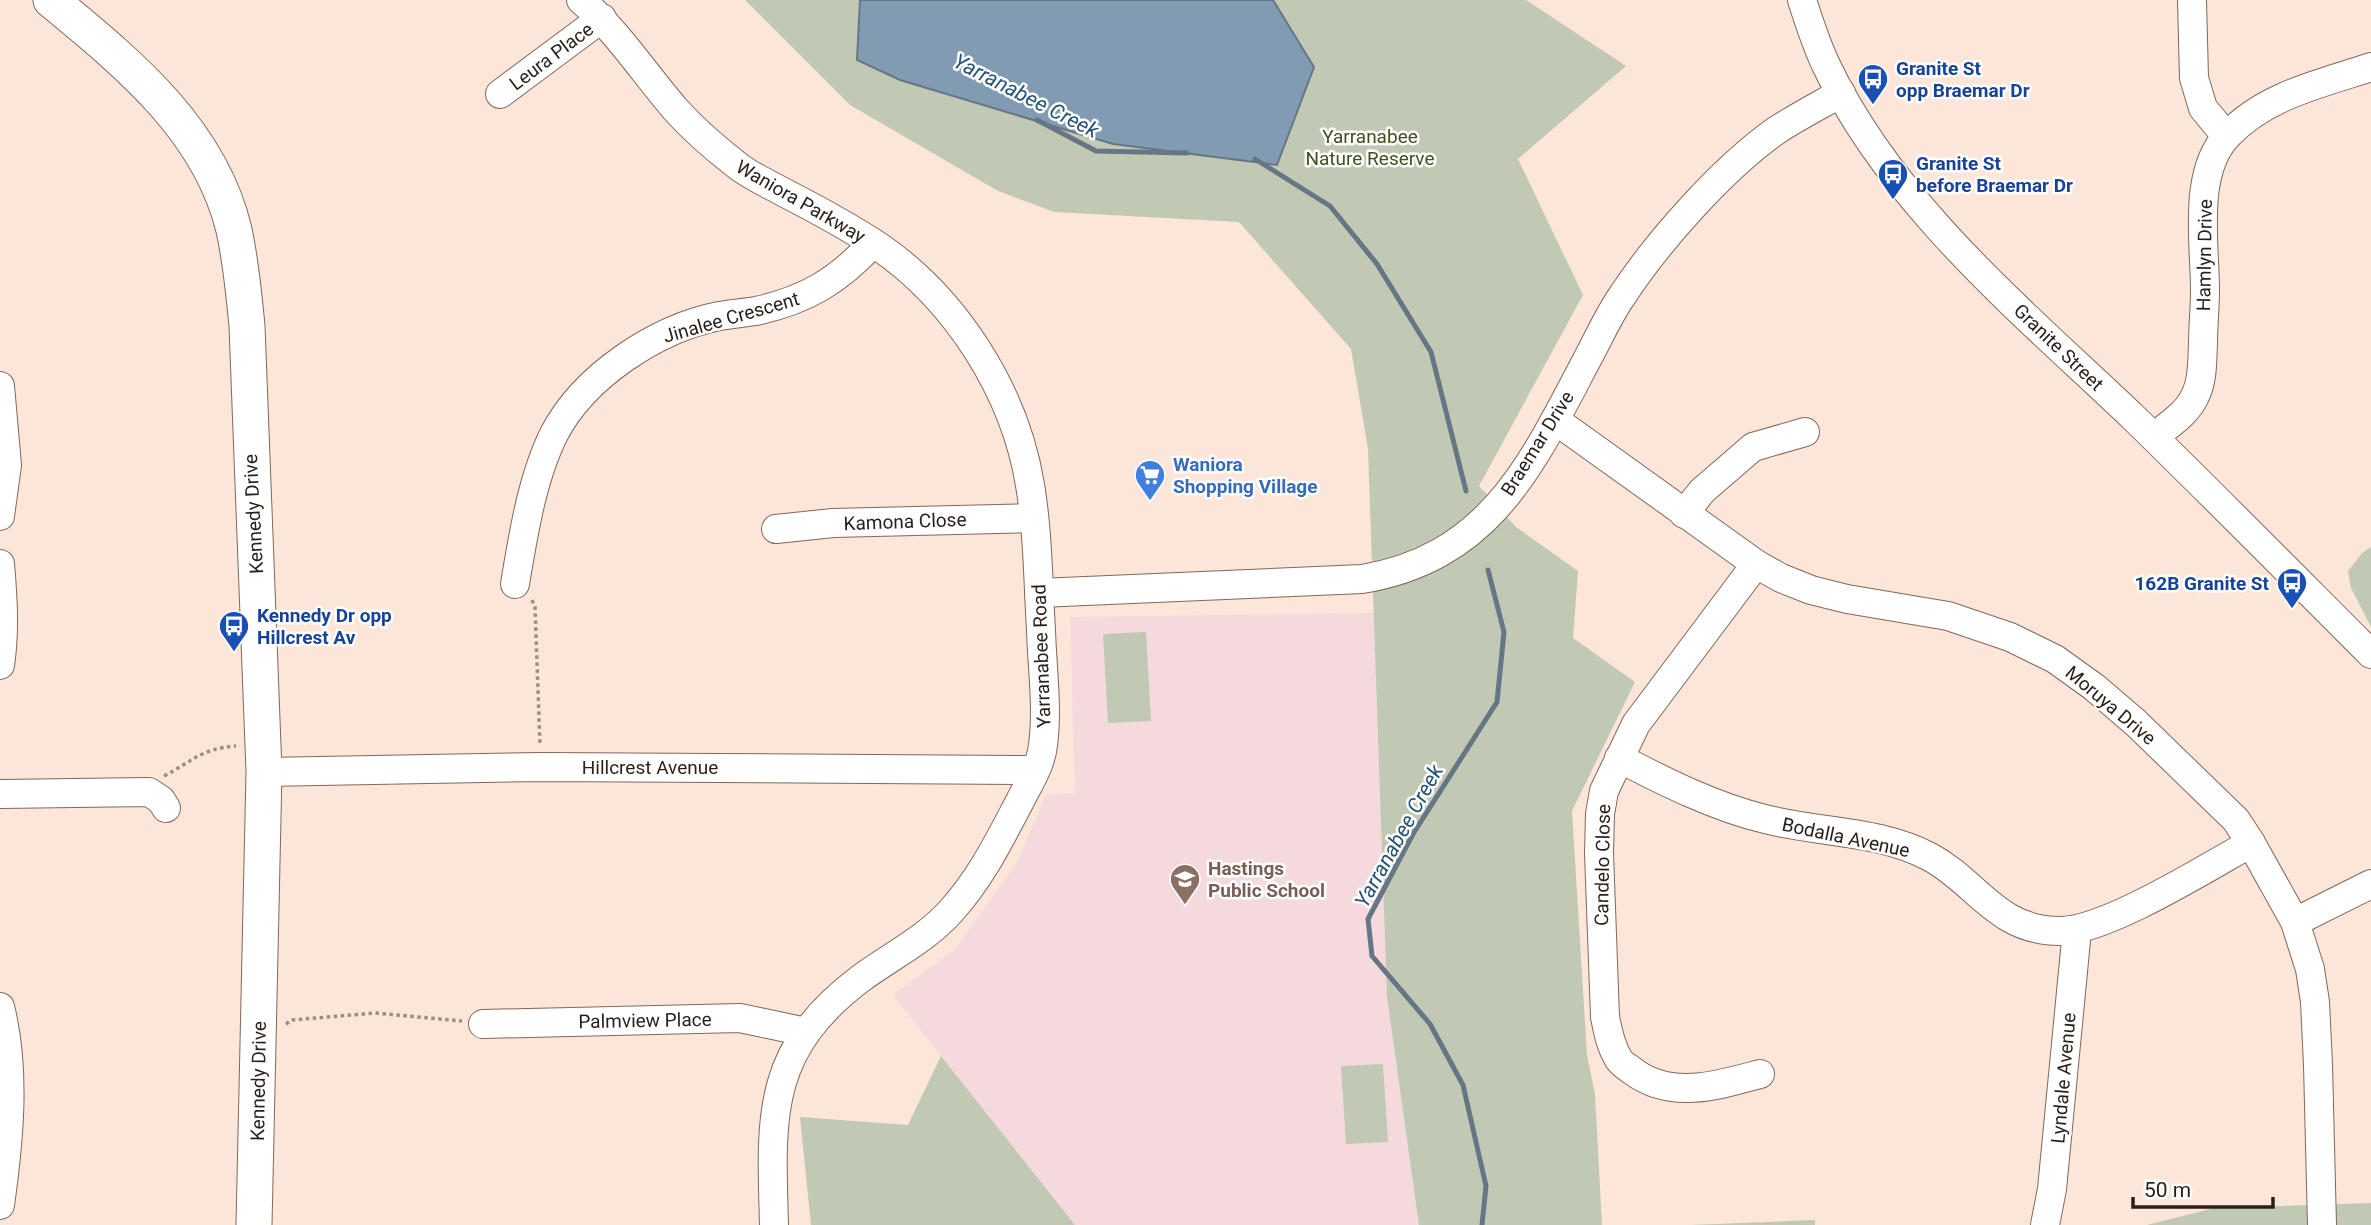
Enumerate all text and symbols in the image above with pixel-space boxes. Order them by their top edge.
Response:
street label: Leura Place [505,17,598,95]
water label: Yarranabee Creek [950,49,1103,143]
place label: Granite St opp Braemar Dr [1896,57,2030,102]
bus stop icon: Granite St opp Braemar Dr [1856,62,1890,106]
park label: Yarranabee Nature Reserve [1305,125,1435,170]
place label: Granite St before Braemar Dr [1916,152,2073,197]
street label: Waniora Parkway [732,155,870,248]
bus stop icon: Granite St before Braemar Dr [1876,157,1910,201]
street label: Hamlyn Drive [2192,199,2217,311]
street label: Jinalee Crescent [660,287,802,348]
street label: Granite Street [2009,299,2108,396]
street label: Braemar Drive [1496,387,1579,500]
street label: Kennedy Drive [239,453,268,574]
place label: Waniora Shopping Village [1173,453,1317,498]
supermarket icon: Waniora Shopping Village [1133,458,1167,502]
street label: Kamona Close [843,508,967,535]
bus stop icon: 162B Granite St [2275,566,2309,610]
place label: 162B Granite St [2134,572,2270,595]
street label: Yarranabee Road [1027,584,1056,728]
place label: Kennedy Dr opp Hillcrest Av [257,604,392,649]
bus stop icon: Kennedy Dr opp Hillcrest Av [217,609,251,653]
street label: Moruya Drive [2061,661,2161,750]
street label: Hillcrest Avenue [582,756,718,779]
water label: Yarranabee Creek [1350,760,1448,912]
street label: Candelo Close [1590,804,1615,926]
street label: Bodalla Avenue [1780,813,1912,862]
place label: Hastings Public School [1208,857,1325,902]
school or university icon: Hastings Public School [1168,862,1202,906]
street label: Palmview Place [578,1008,712,1033]
street label: Lyndale Avenue [2046,1012,2081,1144]
street label: Kennedy Drive [246,1021,271,1141]
scale bar [2133,1166,2273,1210]
text: 50 m [2144,1178,2191,1202]

